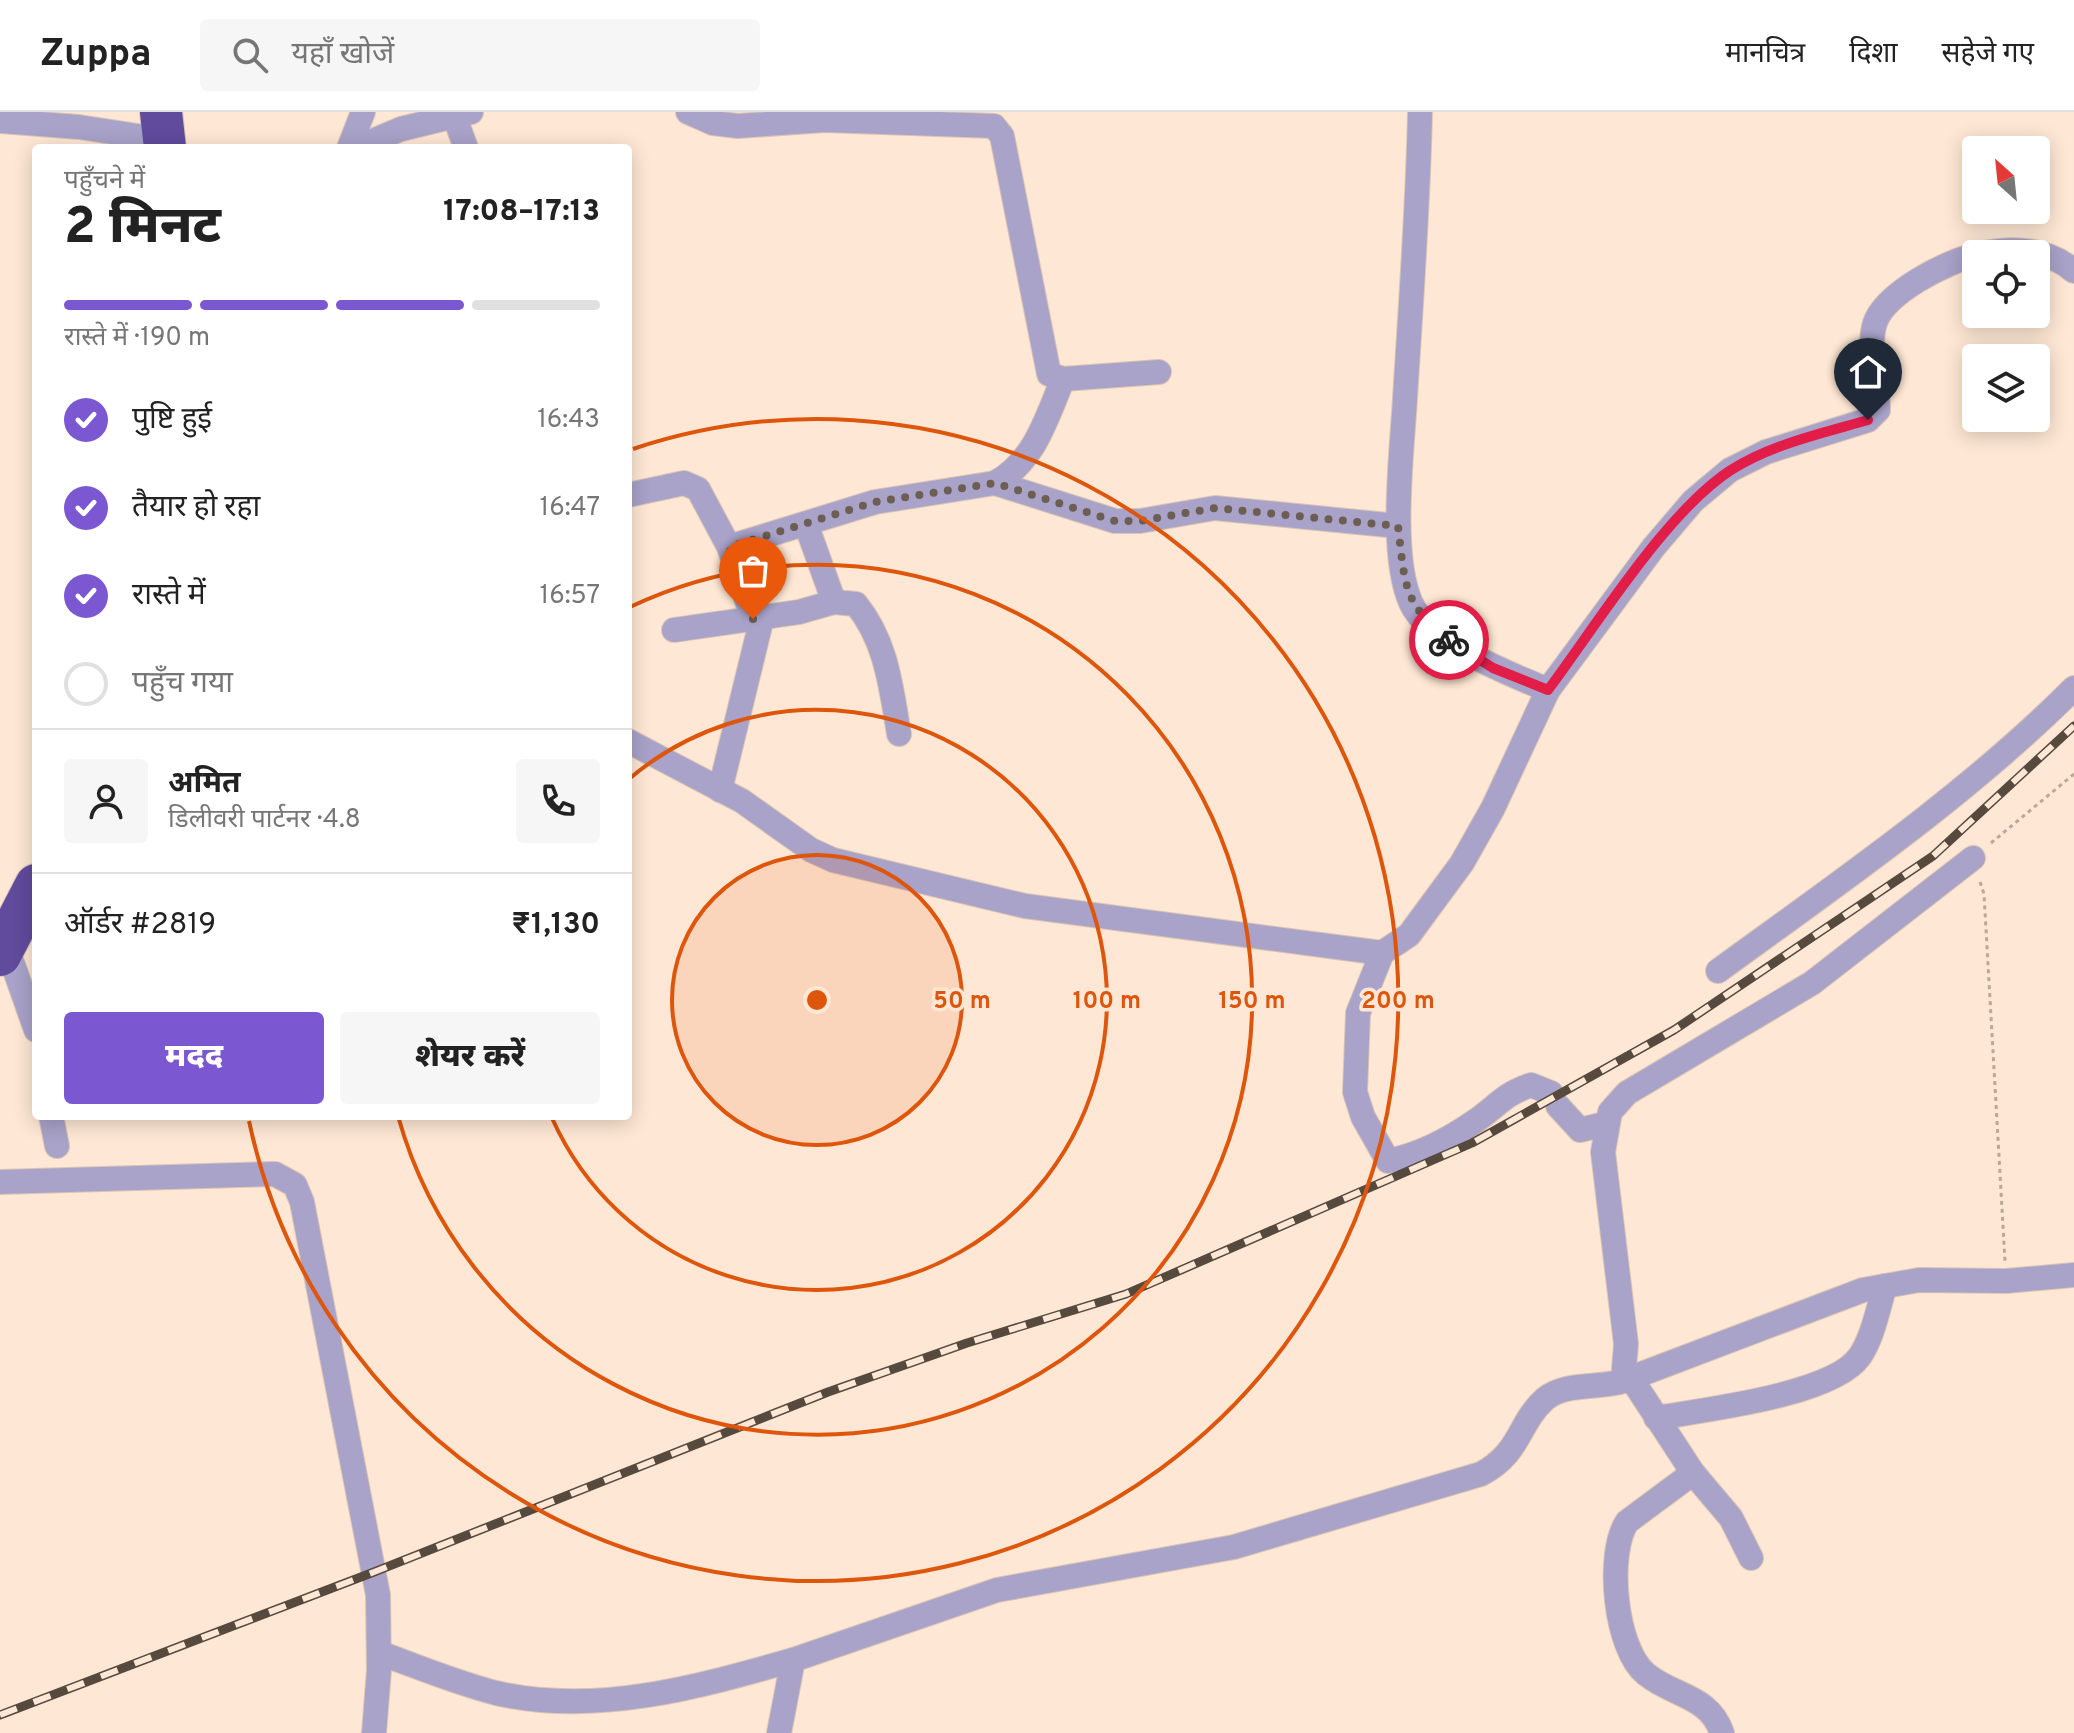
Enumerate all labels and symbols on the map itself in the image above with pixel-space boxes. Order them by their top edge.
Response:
north arrow [1962,136,2050,224]
pin [1834,338,1902,420]
pin [719,537,787,619]
courier [1409,600,1489,680]
centre of rings [803,986,831,1014]
text: 50 m [933,987,991,1017]
text: 100 m [1073,987,1141,1017]
text: 150 m [1218,987,1286,1017]
text: 200 m [1361,987,1435,1017]

